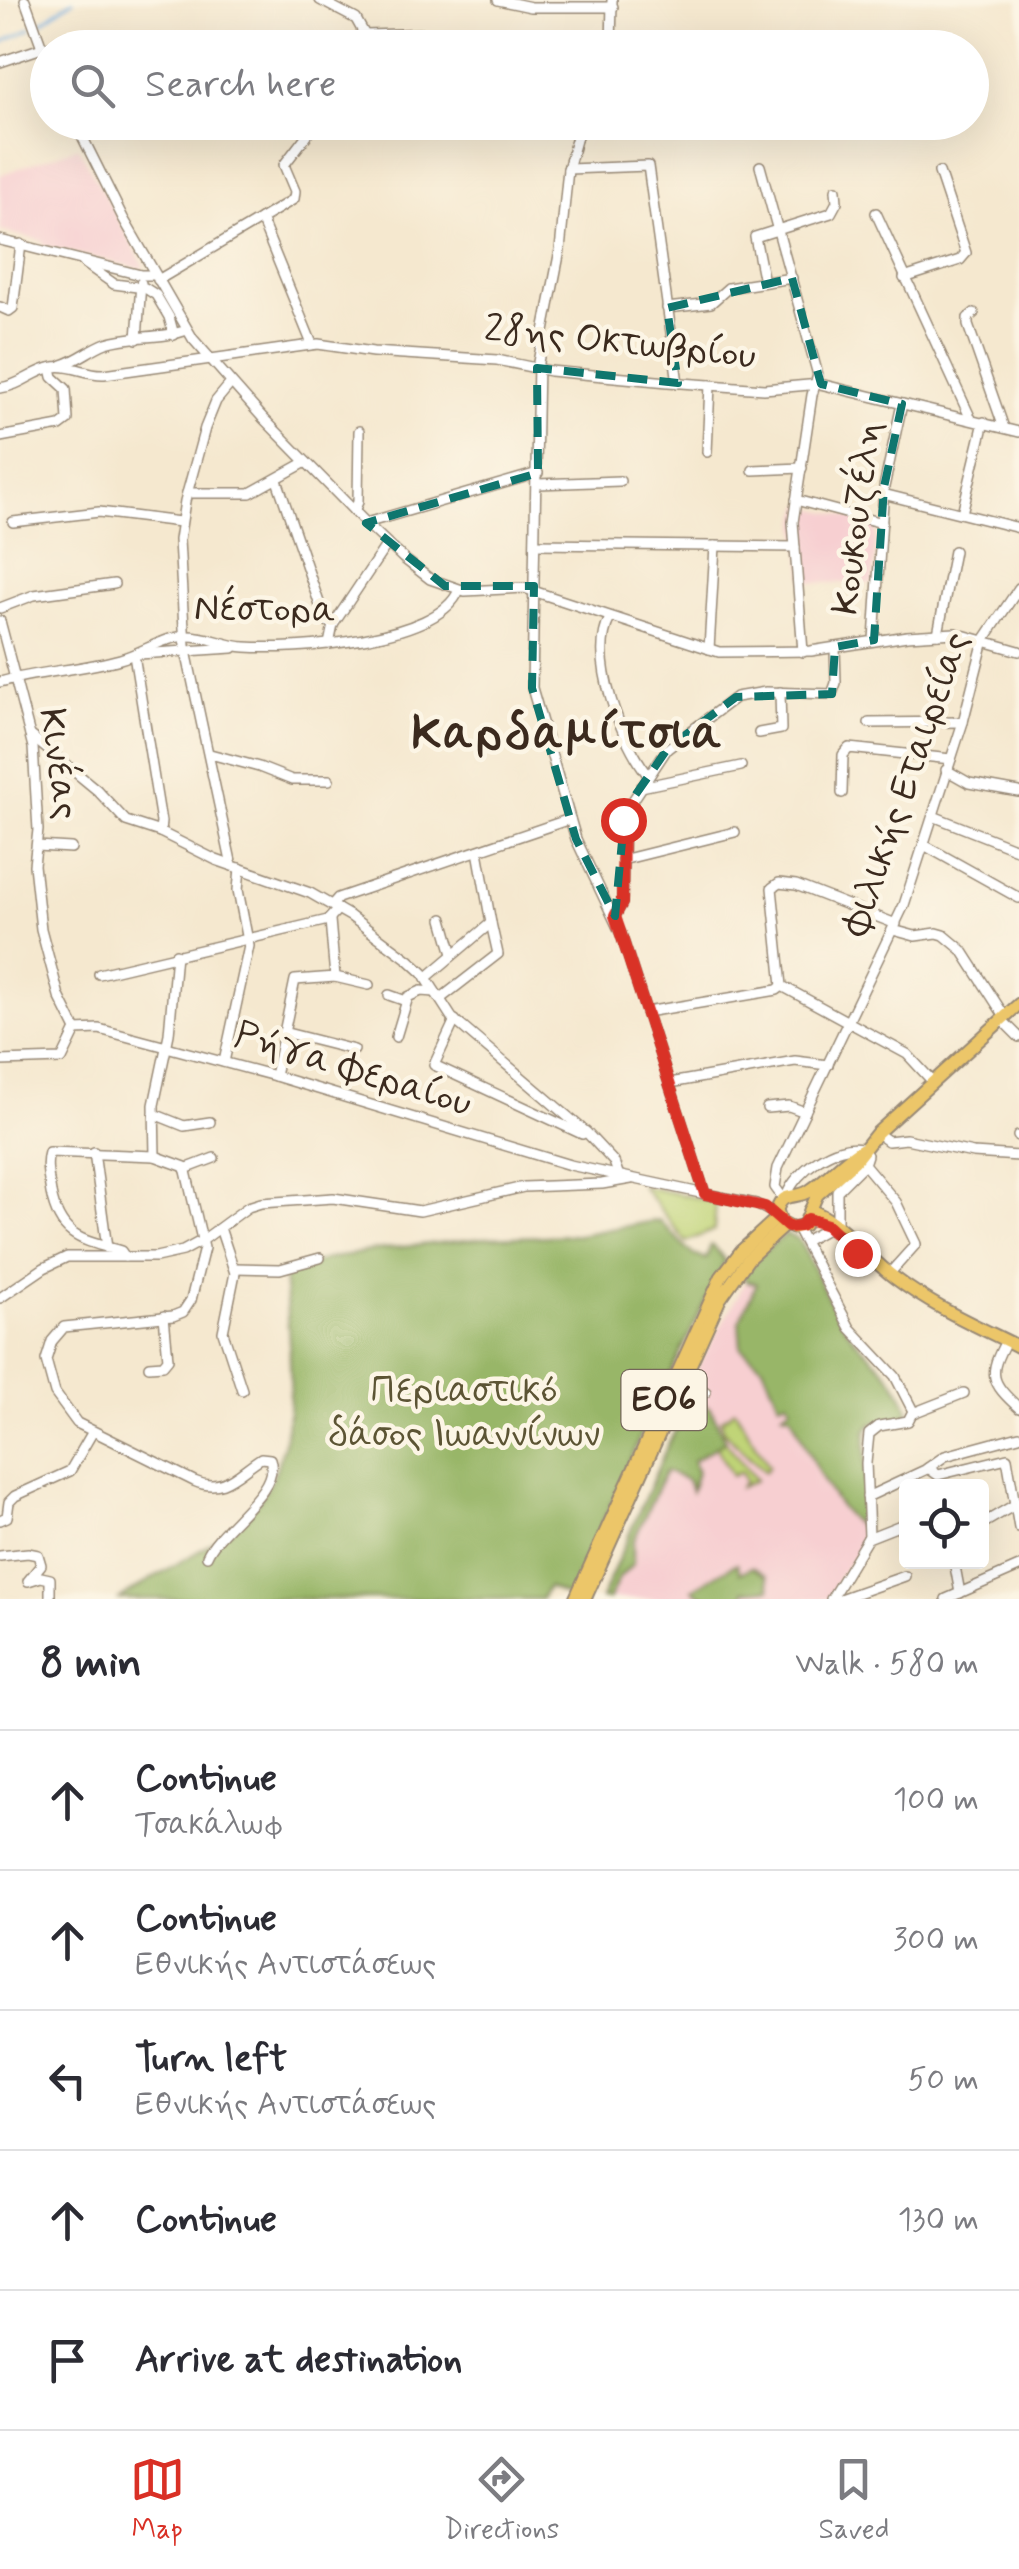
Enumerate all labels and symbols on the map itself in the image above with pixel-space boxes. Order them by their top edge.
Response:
street label: 28ης Οκτωβρίου [482,304,758,382]
street label: Κουκουζέλη [821,418,894,617]
street label: Νέστορα [194,583,336,636]
street label: Φιλικής Εταιρείας [831,626,982,944]
district label: Καρδαμίτσια [411,703,725,766]
street label: Κινέας [26,705,91,823]
route start [601,798,647,844]
street label: Ρήγα Φεραίου [229,1011,477,1129]
route end [835,1231,881,1277]
park label: Περιαστικό δάσος Ιωαννίνων [328,1367,600,1460]
road number: ΕΟ6 [622,1370,706,1430]

